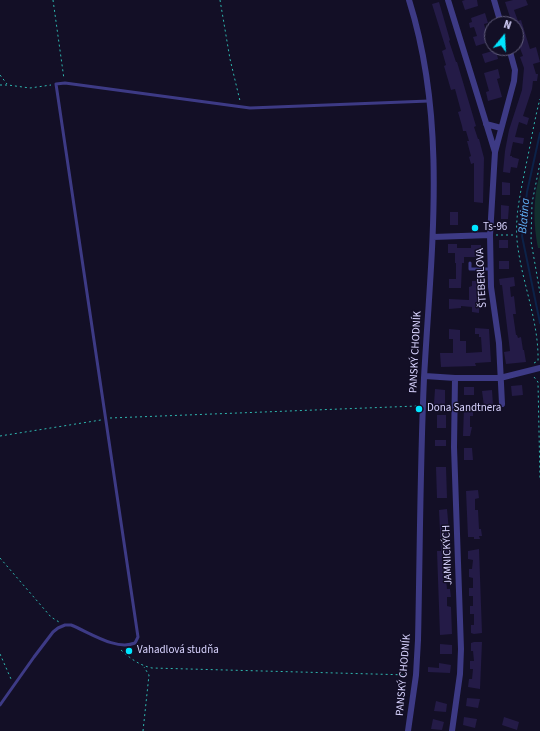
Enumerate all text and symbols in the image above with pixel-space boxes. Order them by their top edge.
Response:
north arrow [484,16,524,56]
text: N [502,17,513,33]
water label: Blatina [516,198,534,234]
place label: Ts-96 [483,221,507,235]
marker: Ts-96 [470,223,480,233]
street label: ŠTEBERLOVA [474,248,490,308]
street label: PANSKÝ CHODNÍK [407,311,425,393]
place label: Dona Sandtnera [427,402,501,416]
marker: Dona Sandtnera [414,404,424,414]
street label: JAMNICKÝCH [440,525,456,585]
street label: PANSKÝ CHODNÍK [394,633,414,717]
place label: Vahadlová studňa [137,644,219,658]
marker: Vahadlová studňa [124,646,134,656]

